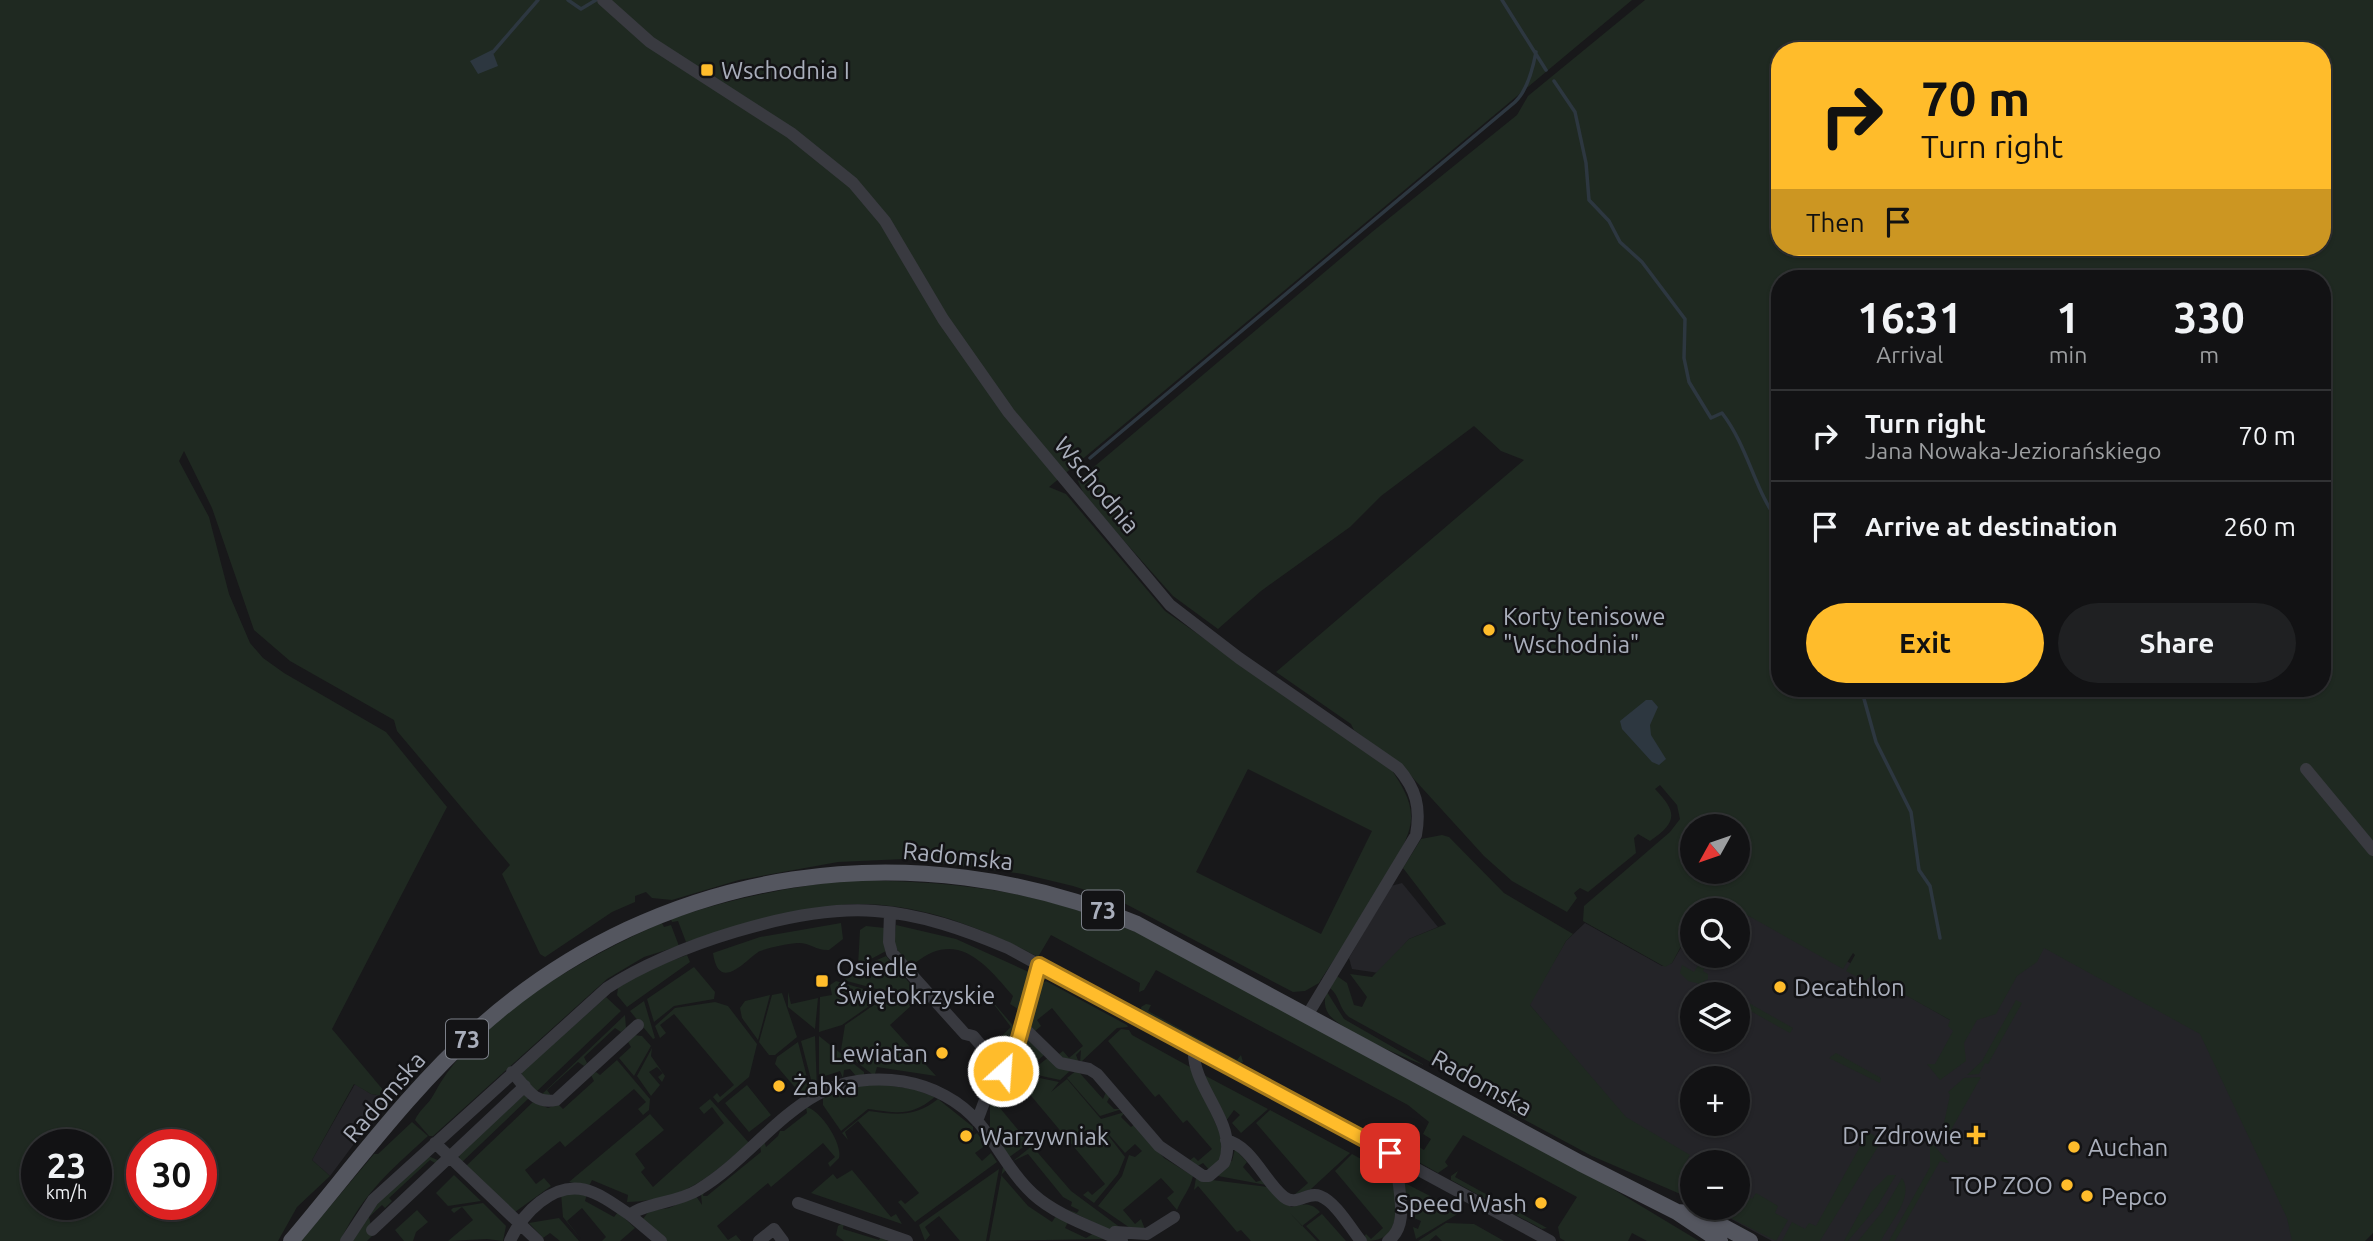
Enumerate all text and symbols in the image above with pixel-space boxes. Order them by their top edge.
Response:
place label: Wschodnia I [721,57,850,84]
marker: Wschodnia I [699,62,715,78]
icon: right [1806,70,1897,161]
text: 70 m [1921,70,2030,125]
text: Turn right [1921,128,2063,164]
icon: arrive [1879,203,1917,241]
text: Then [1806,208,1865,237]
text: 16:31 [1857,294,1962,341]
text: 1 [2056,294,2080,341]
text: 330 [2174,294,2245,341]
text: Arrival [1876,342,1943,367]
text: min [2049,342,2087,367]
text: m [2199,342,2219,367]
text: Turn right [1865,409,1986,438]
icon: right [1806,417,1844,455]
text: 70 m [2238,421,2296,450]
street label: Wschodnia [1049,431,1145,539]
text: Jana Nowaka-Jeziorańskiego [1865,438,2161,463]
icon: arrive [1806,508,1844,546]
text: Arrive at destination [1865,512,2118,541]
text: 260 m [2224,512,2296,541]
place label: Korty tenisowe "Wschodnia" [1503,603,1665,658]
button: Exit [1806,603,2044,683]
button: Share [2058,603,2296,683]
marker: Korty tenisowe "Wschodnia" [1481,622,1497,638]
north arrow [1680,814,1750,884]
map controls [1680,814,1750,1220]
street label: Radomska [901,837,1015,875]
road number: 73 [1082,890,1124,930]
button: search [1680,898,1750,968]
place label: Osiedle Świętokrzyskie [836,954,995,1009]
marker: Osiedle Świętokrzyskie [814,973,830,989]
place label: Decathlon [1794,974,1905,1001]
marker: Decathlon [1772,979,1788,995]
button: layers [1680,982,1750,1052]
road number: 73 [446,1020,488,1058]
position arrow [966,1034,1040,1108]
place label: Lewiatan [830,1040,928,1067]
street label: Radomska [1427,1044,1537,1122]
marker: Lewiatan [934,1045,950,1061]
street label: Radomska [337,1046,431,1148]
button: + [1680,1066,1750,1136]
place label: Żabka [793,1073,857,1100]
marker: Żabka [771,1078,787,1094]
place label: Dr Zdrowie [1842,1122,1962,1149]
place label: Warzywniak [980,1123,1109,1150]
pin [1360,1123,1420,1183]
marker: Dr Zdrowie [1968,1127,1984,1143]
marker: Warzywniak [958,1128,974,1144]
speed limit sign: 30 [126,1129,217,1220]
icon: arrive [1371,1134,1409,1172]
place label: Auchan [2088,1134,2168,1161]
marker: Auchan [2066,1139,2082,1155]
text: 23 [47,1145,86,1185]
button: − [1680,1150,1750,1220]
place label: TOP ZOO [1951,1172,2053,1199]
marker: TOP ZOO [2059,1177,2075,1193]
text: km/h [46,1182,87,1202]
place label: Pepco [2101,1183,2167,1210]
marker: Pepco [2079,1188,2095,1204]
place label: Speed Wash [1396,1190,1527,1217]
marker: Speed Wash [1533,1195,1549,1211]

